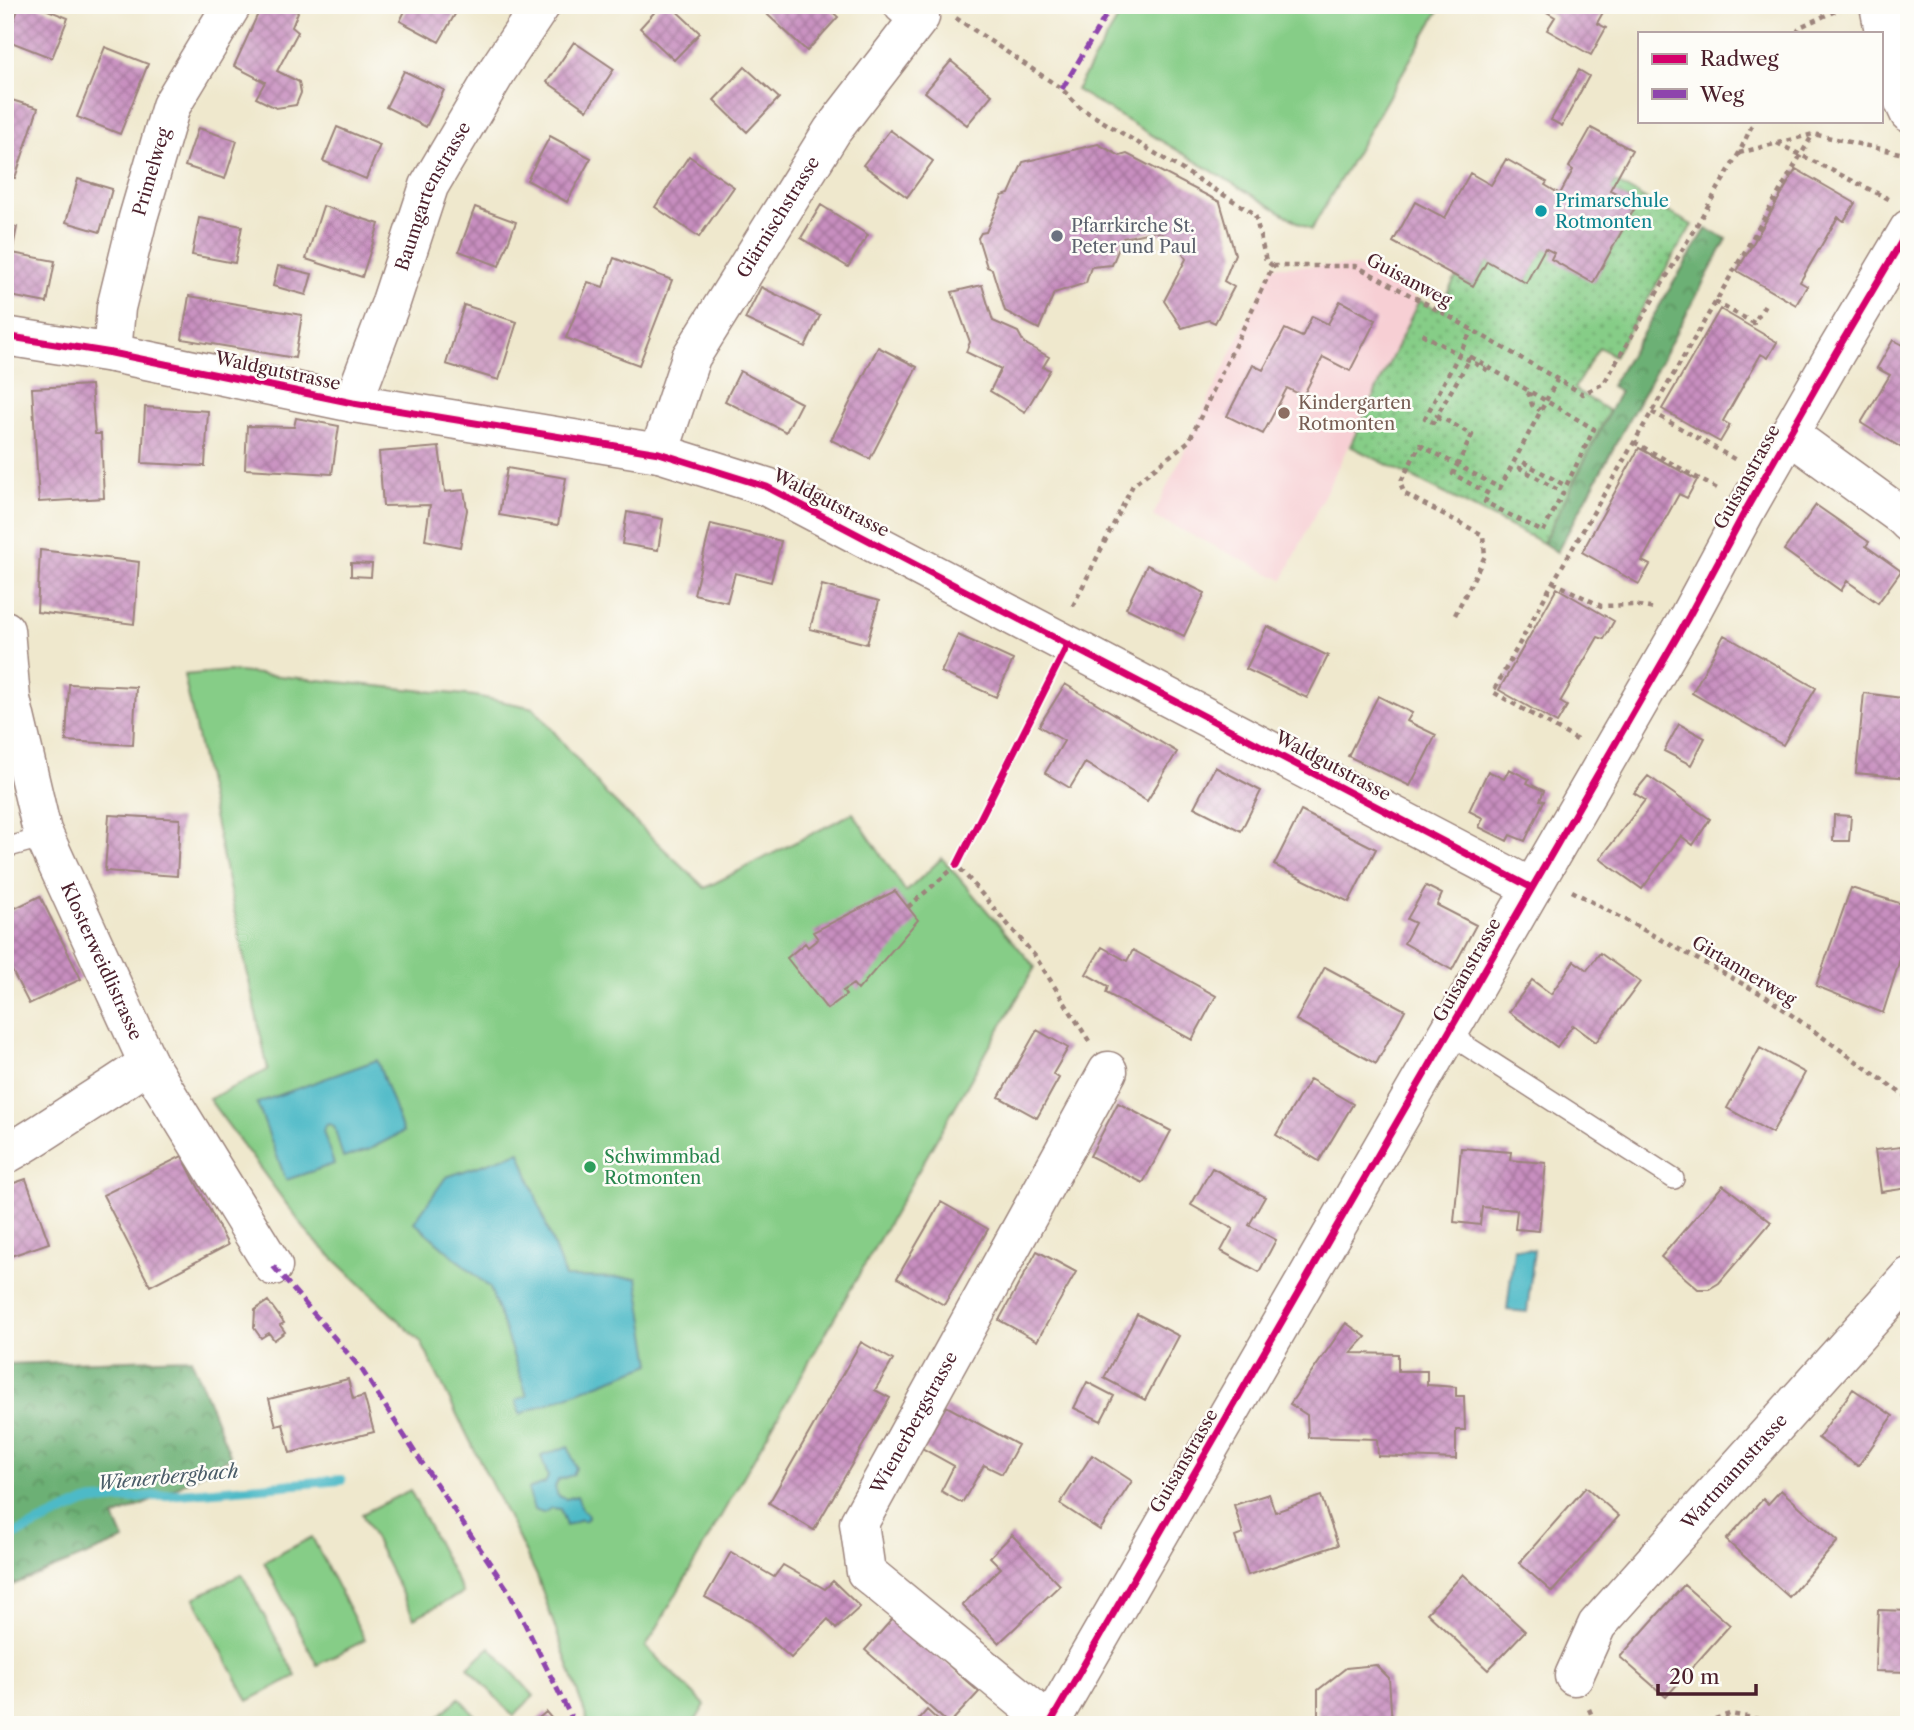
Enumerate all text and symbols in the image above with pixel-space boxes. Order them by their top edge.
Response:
legend [1638,32,1882,122]
text: Radweg [1700,46,1780,71]
text: Weg [1699,82,1745,107]
street label: Baumgartenstrasse [391,118,475,274]
street label: Primelweg [128,125,175,219]
street label: Glärnischstrasse [732,152,824,282]
place label: Primarschule Rotmonten [1555,190,1669,233]
marker: Primarschule Rotmonten [1533,203,1549,219]
place label: Pfarrkirche St. Peter und Paul [1071,215,1197,258]
marker: Pfarrkirche St. Peter und Paul [1049,228,1065,244]
street label: Guisanweg [1363,248,1456,312]
street label: Waldgutstrasse [212,347,343,395]
place label: Kindergarten Rotmonten [1298,392,1412,435]
marker: Kindergarten Rotmonten [1276,405,1292,421]
street label: Guisanstrasse [1709,421,1785,533]
street label: Waldgutstrasse [768,464,893,542]
street label: Waldgutstrasse [1271,726,1395,806]
street label: Klosterweidlistrasse [56,879,147,1044]
street label: Guisanstrasse [1428,914,1506,1026]
street label: Girtannerweg [1688,931,1801,1011]
place label: Schwimmbad Rotmonten [604,1146,720,1189]
marker: Schwimmbad Rotmonten [582,1159,598,1175]
street label: Wienerbergstrasse [866,1348,962,1499]
street label: Guisanstrasse [1145,1405,1223,1517]
street label: Wartmannstrasse [1677,1409,1792,1534]
water label: Wienerbergbach [96,1459,240,1495]
scale bar [1658,1653,1756,1697]
text: 20 m [1669,1664,1720,1689]

